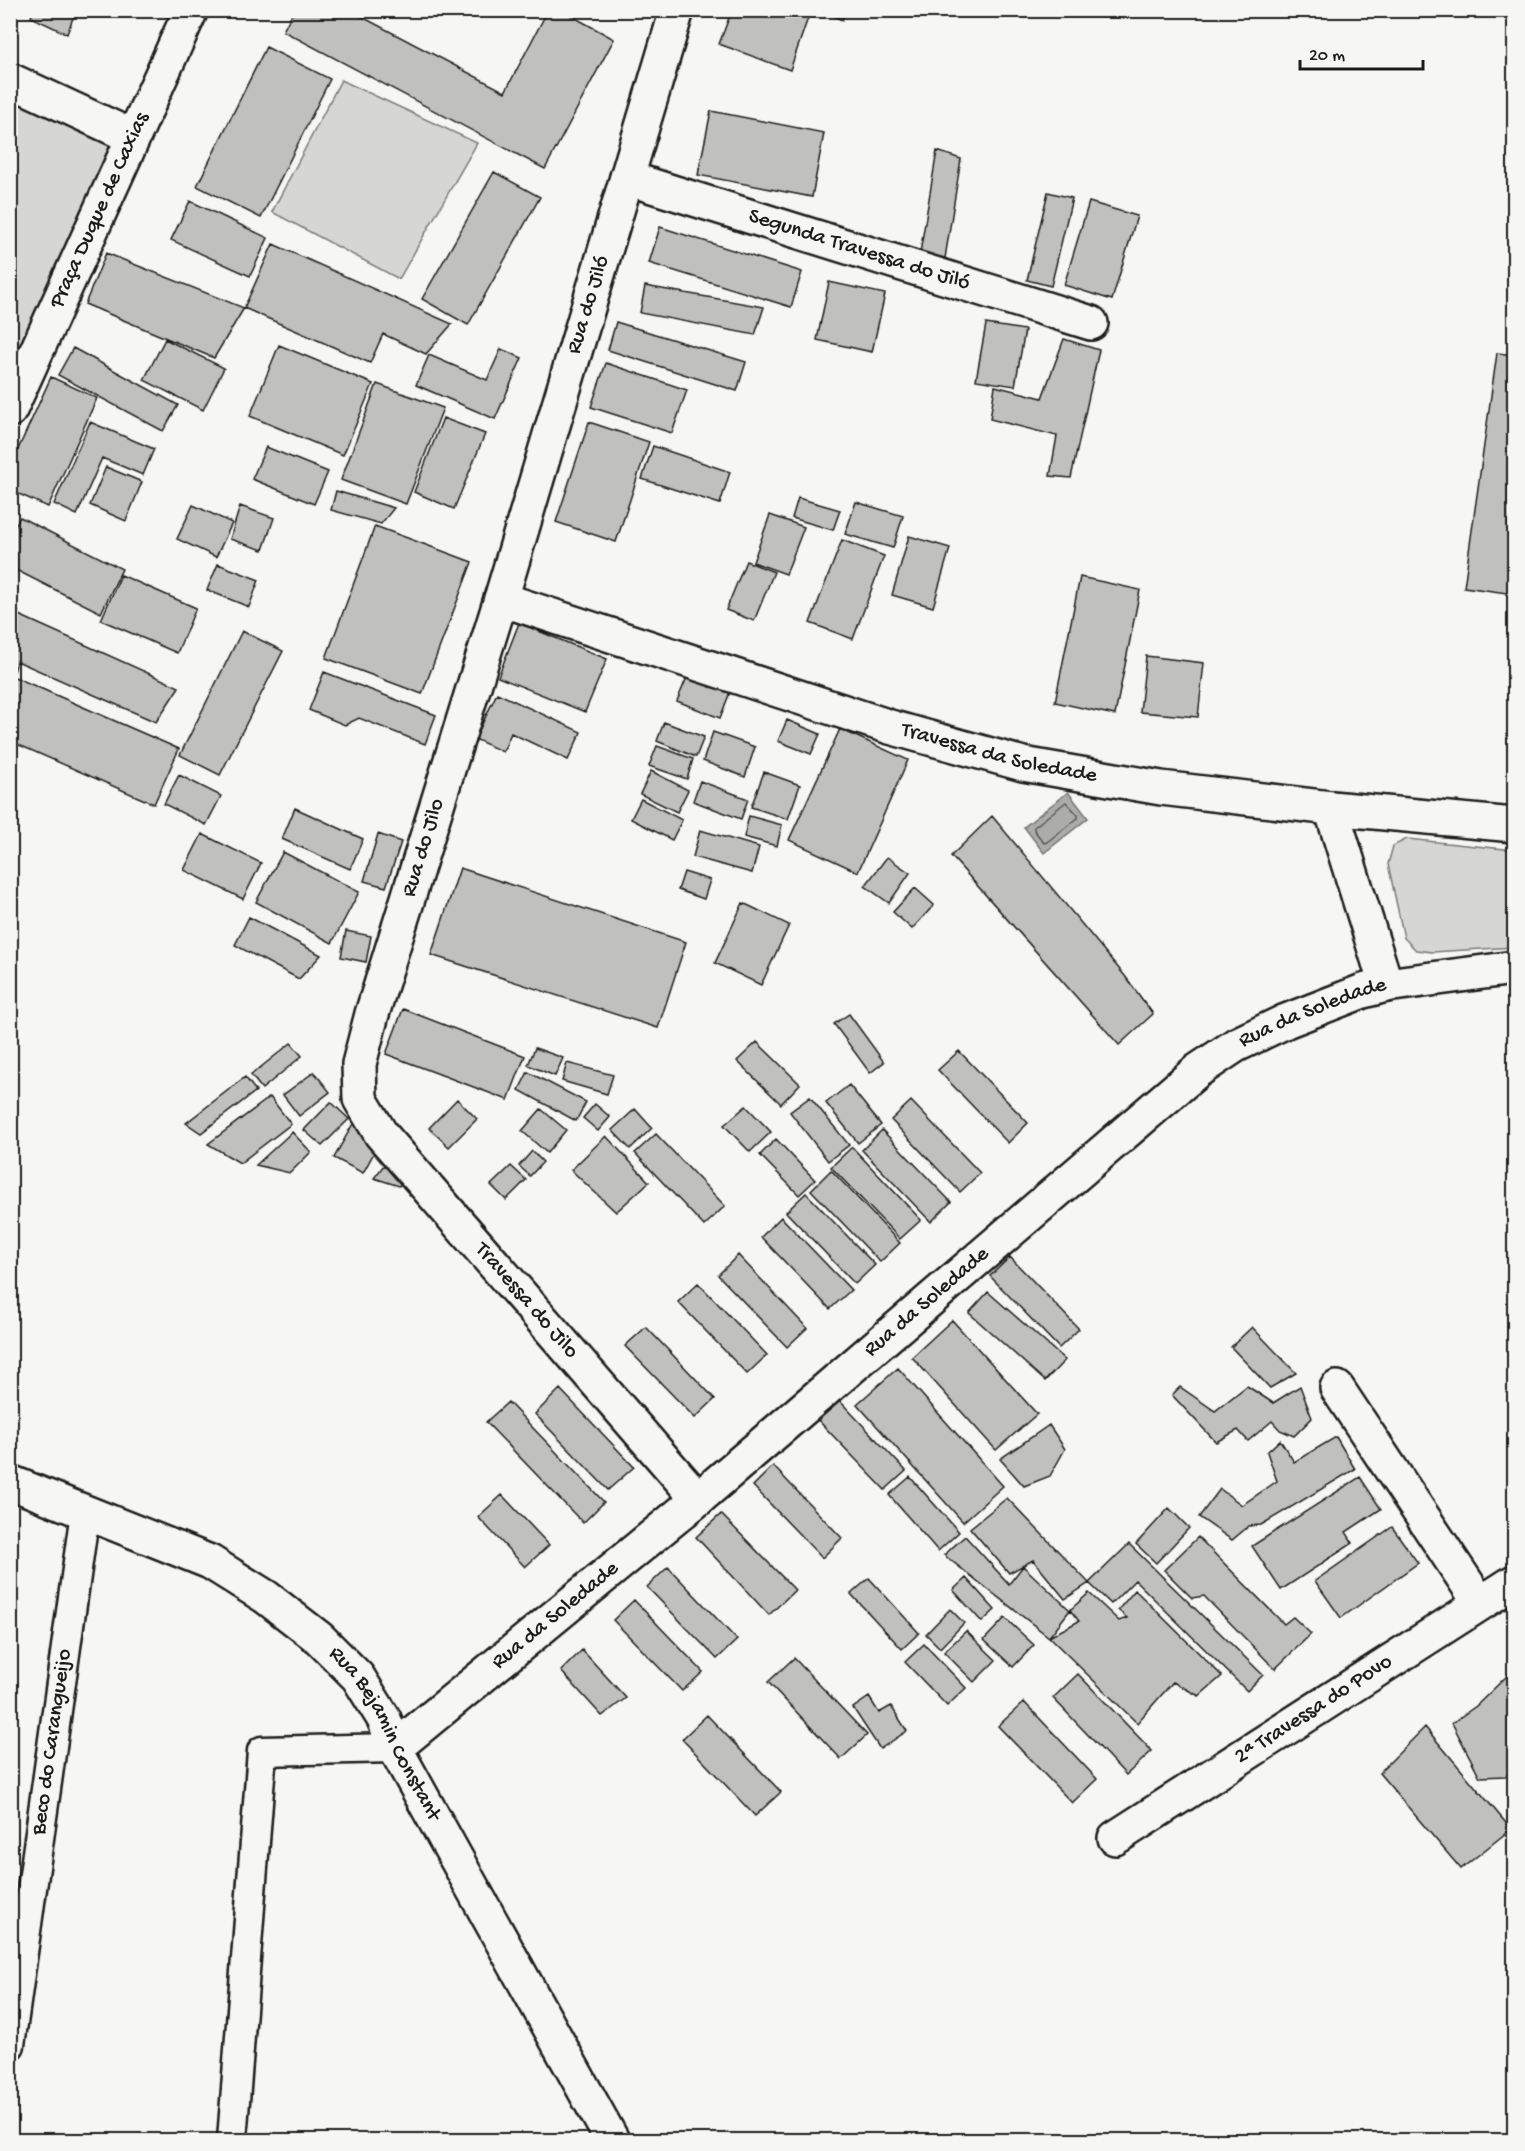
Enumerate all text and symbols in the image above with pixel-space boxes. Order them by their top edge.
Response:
scale bar [1300,33,1423,71]
text: 20 m [1309,46,1345,67]
street label: Praça Duque de Caxias [44,108,156,313]
street label: Segunda Travessa do Jiló [745,204,973,297]
street label: Rua do Jiló [562,253,616,357]
street label: Travessa da Soledade [896,717,1100,790]
street label: Rua do Jilo [397,796,451,900]
street label: Rua da Soledade [1235,972,1390,1055]
street label: Travessa do Jilo [467,1236,584,1364]
street label: Rua da Soledade [859,1241,996,1363]
street label: Rua da Soledade [487,1556,625,1676]
street label: Rua Bejamin Constant [323,1642,447,1827]
street label: Beco do Carangueijo [27,1647,79,1838]
street label: 2ª Travessa do Povo [1230,1649,1398,1771]

